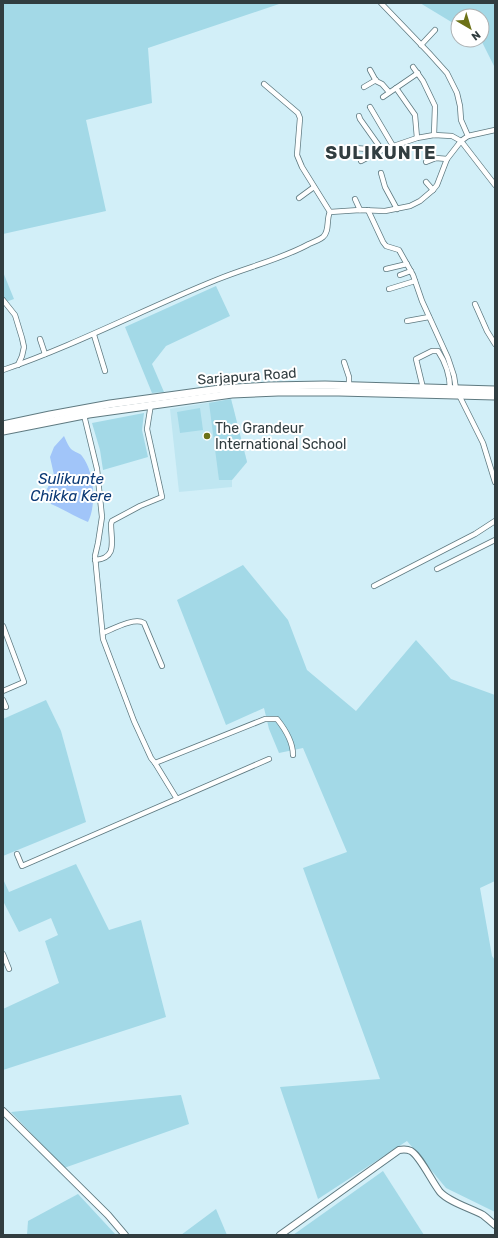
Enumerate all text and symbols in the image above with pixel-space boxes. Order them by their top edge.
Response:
north arrow [450,8,490,48]
text: N [469,28,483,43]
district label: SULIKUNTE [325,142,437,164]
street label: Sarjapura Road [197,365,297,388]
place label: The Grandeur International School [215,420,346,453]
marker: The Grandeur International School [202,431,212,441]
water label: Sulikunte Chikka Kere [30,470,112,505]

